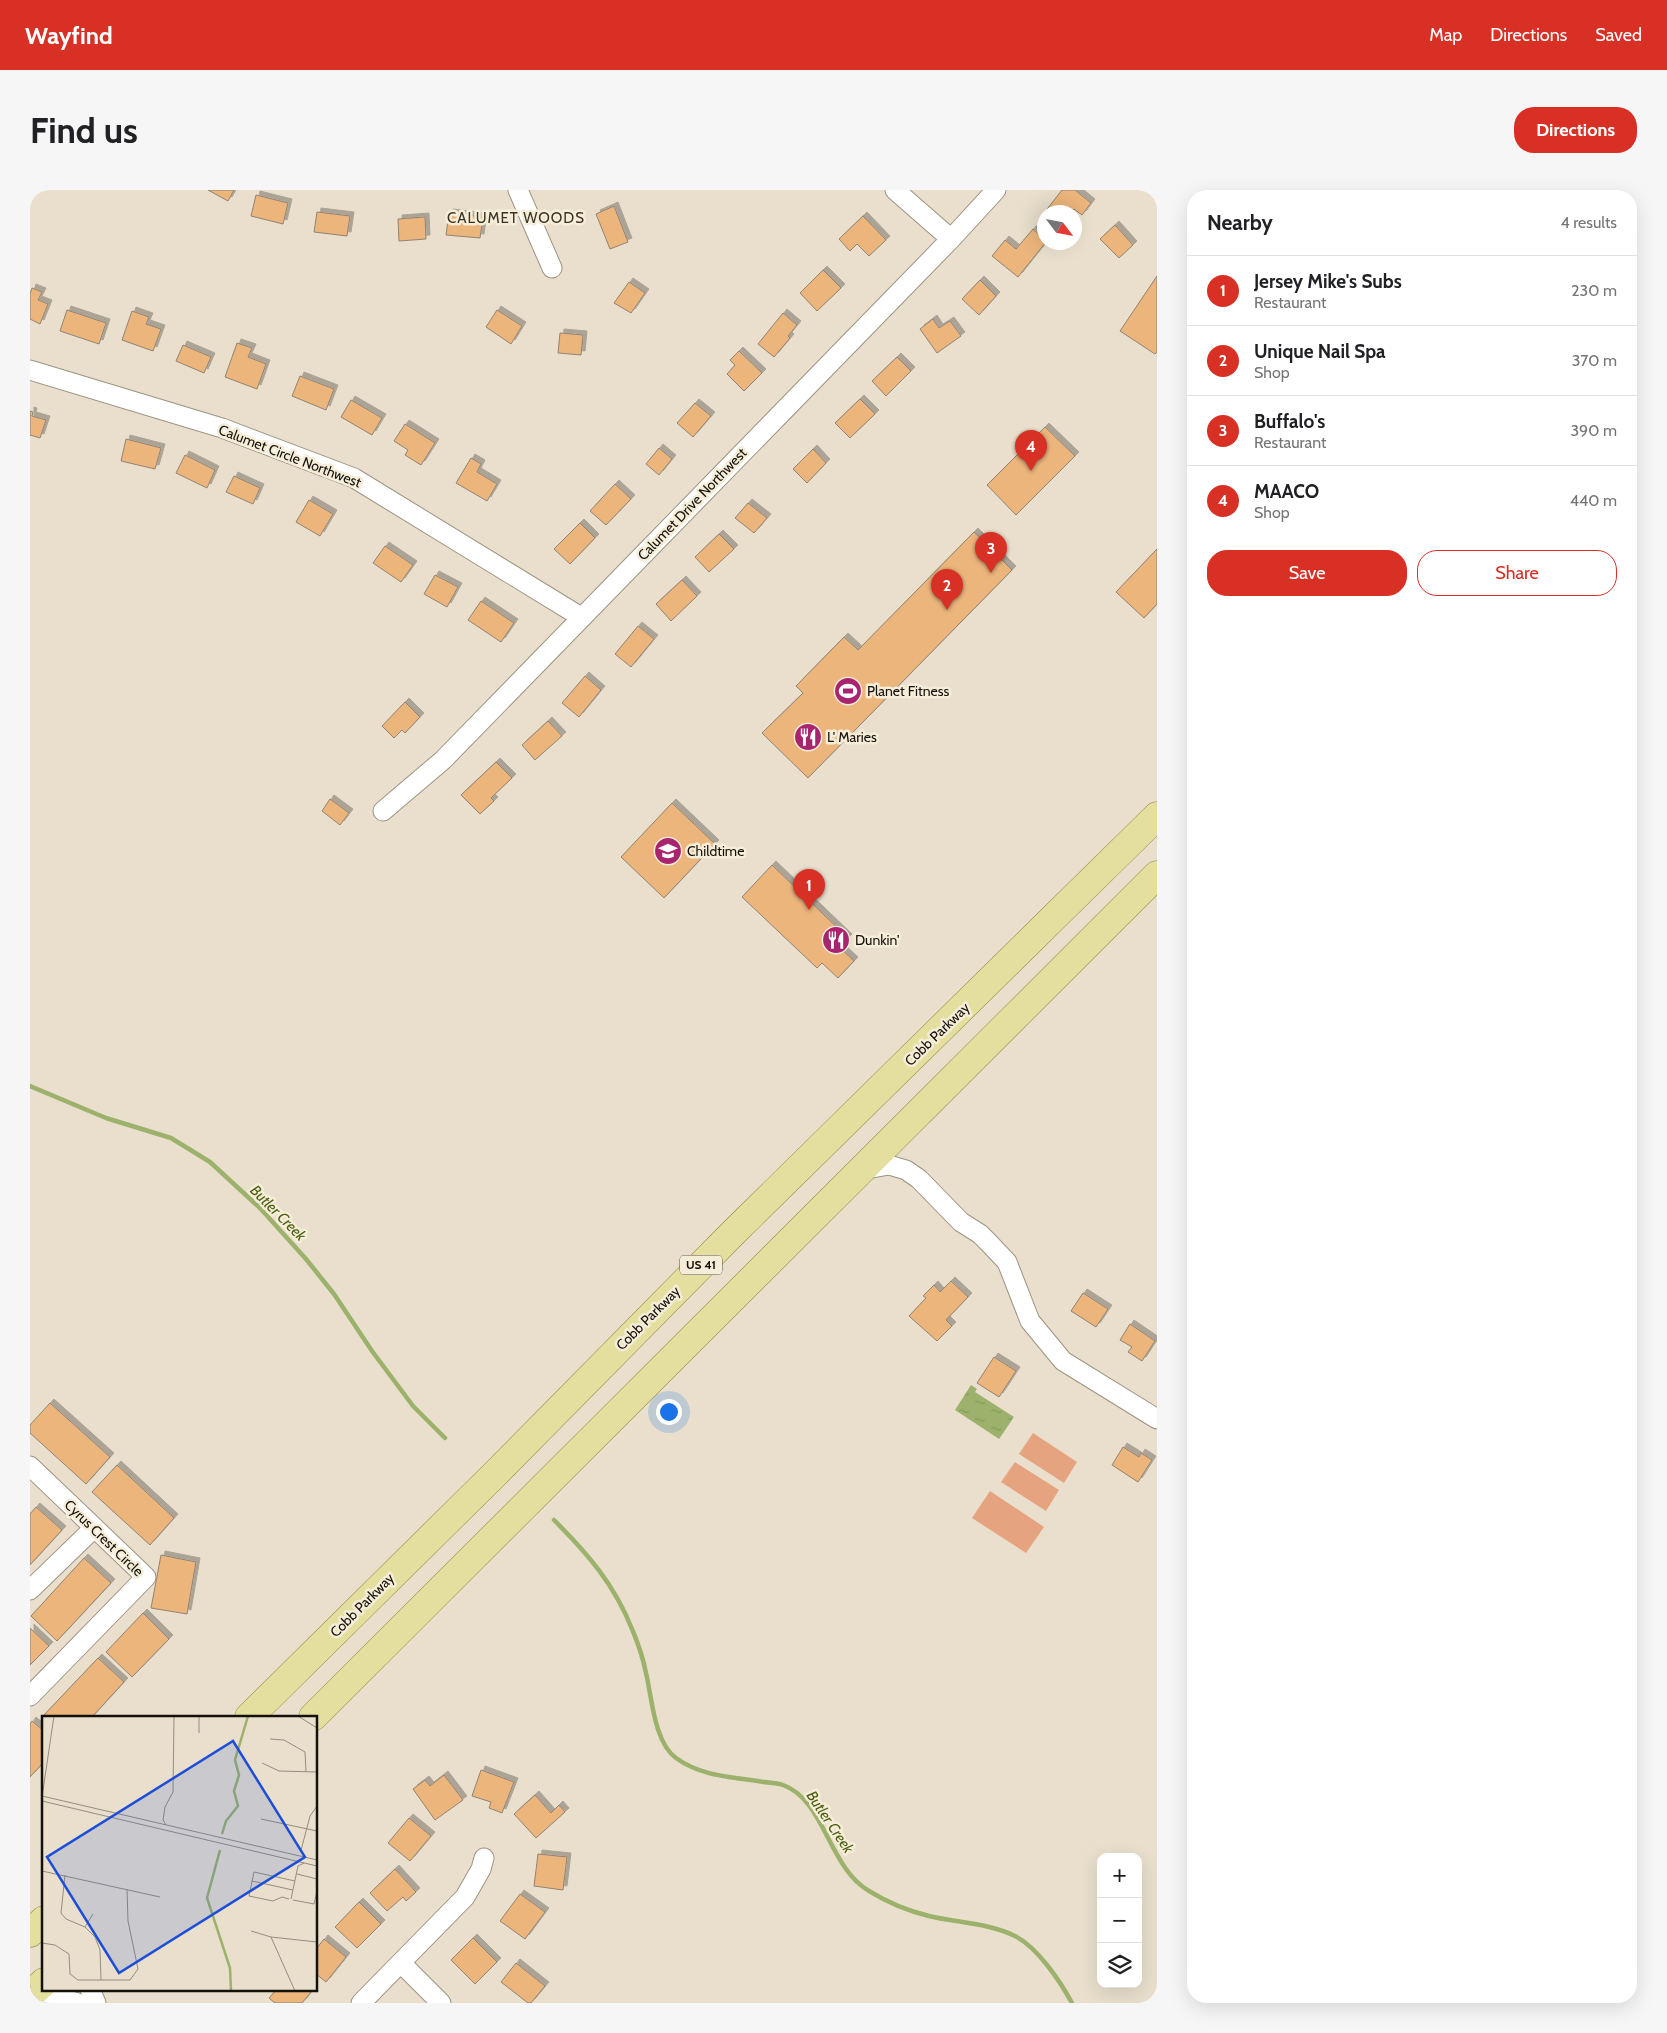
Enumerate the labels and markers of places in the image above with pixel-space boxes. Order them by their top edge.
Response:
pin: 4 [1015,430,1047,471]
pin: 3 [975,532,1007,573]
pin: 2 [931,569,963,610]
sports icon: Planet Fitness [833,676,863,706]
place label: Planet Fitness [867,682,950,700]
restaurant icon: L' Maries [793,722,823,752]
place label: L' Maries [827,728,877,746]
school or university icon: Childtime [653,836,683,866]
place label: Childtime [687,842,744,860]
pin: 1 [793,869,825,910]
restaurant icon: Dunkin' [821,925,851,955]
place label: Dunkin' [855,931,899,949]

